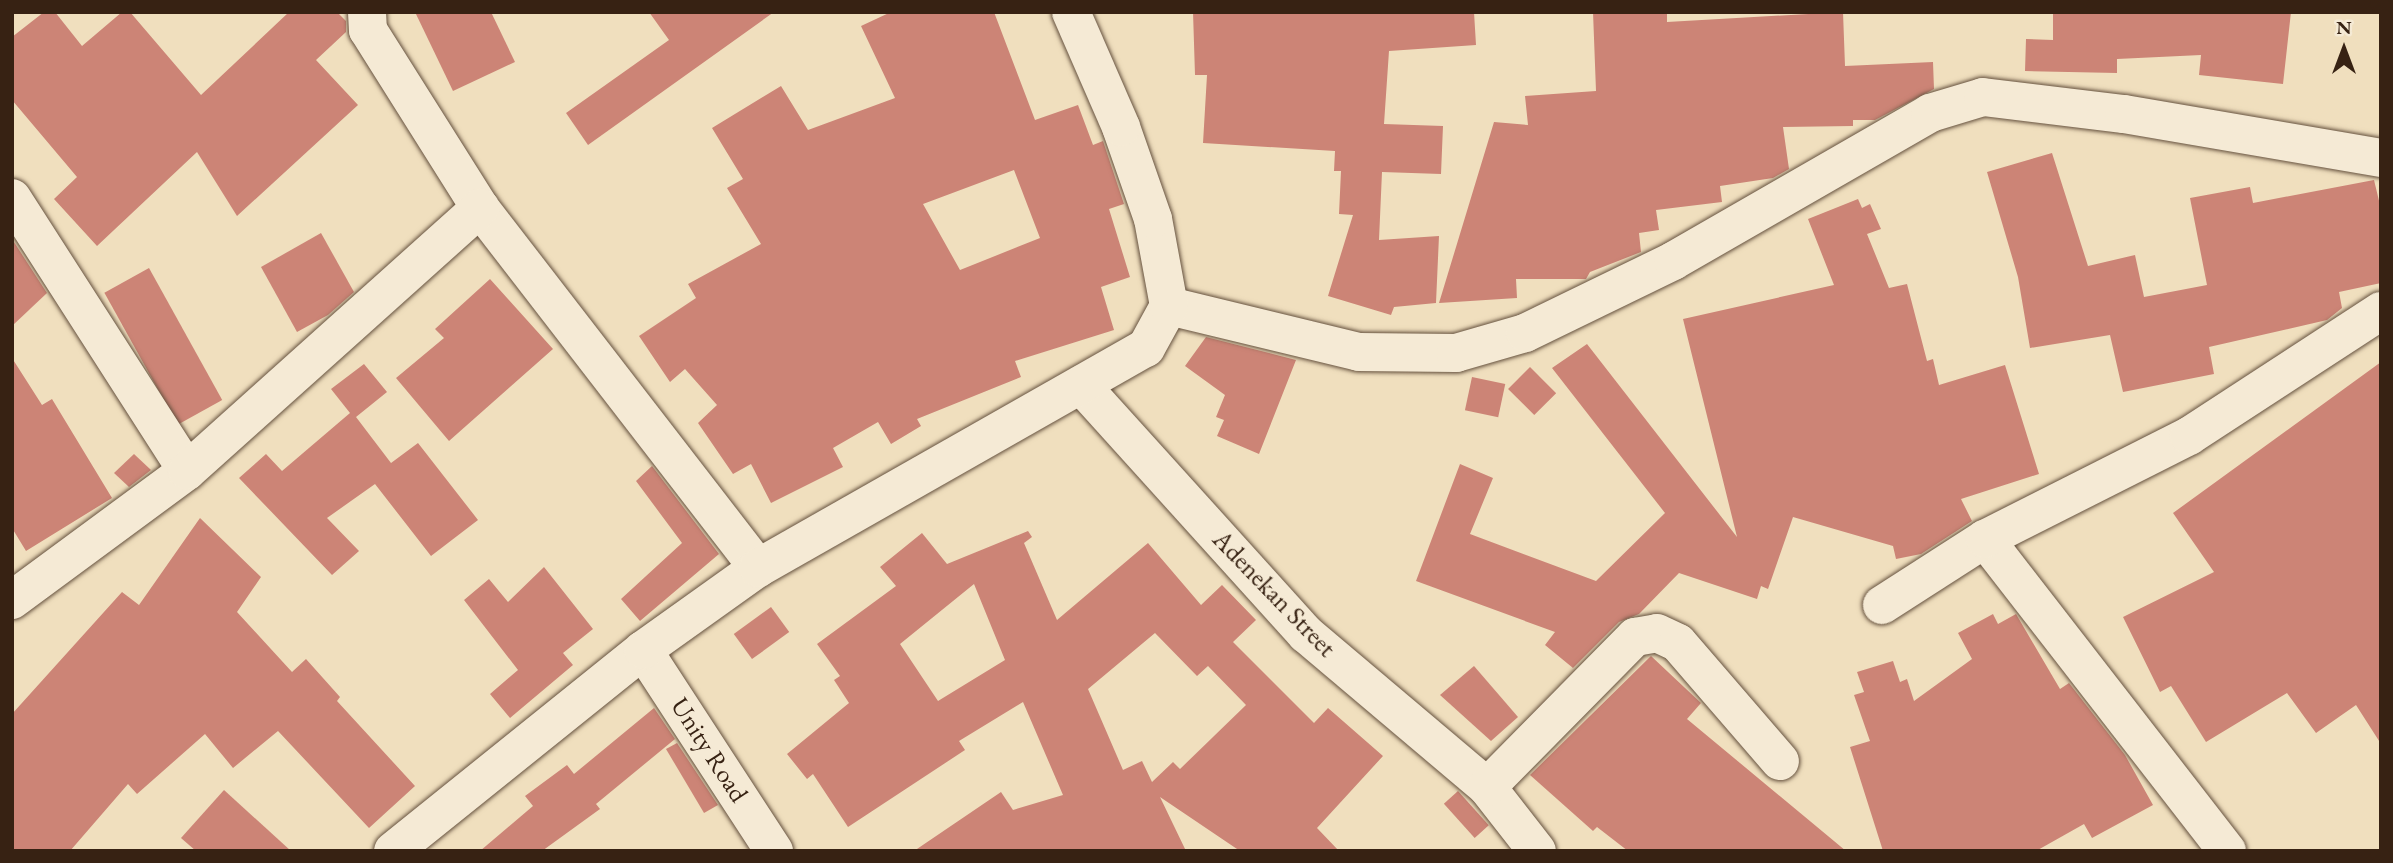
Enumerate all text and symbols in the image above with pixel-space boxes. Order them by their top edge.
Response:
north arrow [2309,14,2379,84]
text: N [2336,15,2352,40]
street label: Adenekan Street [1206,524,1342,664]
street label: Unity Road [664,692,754,808]

